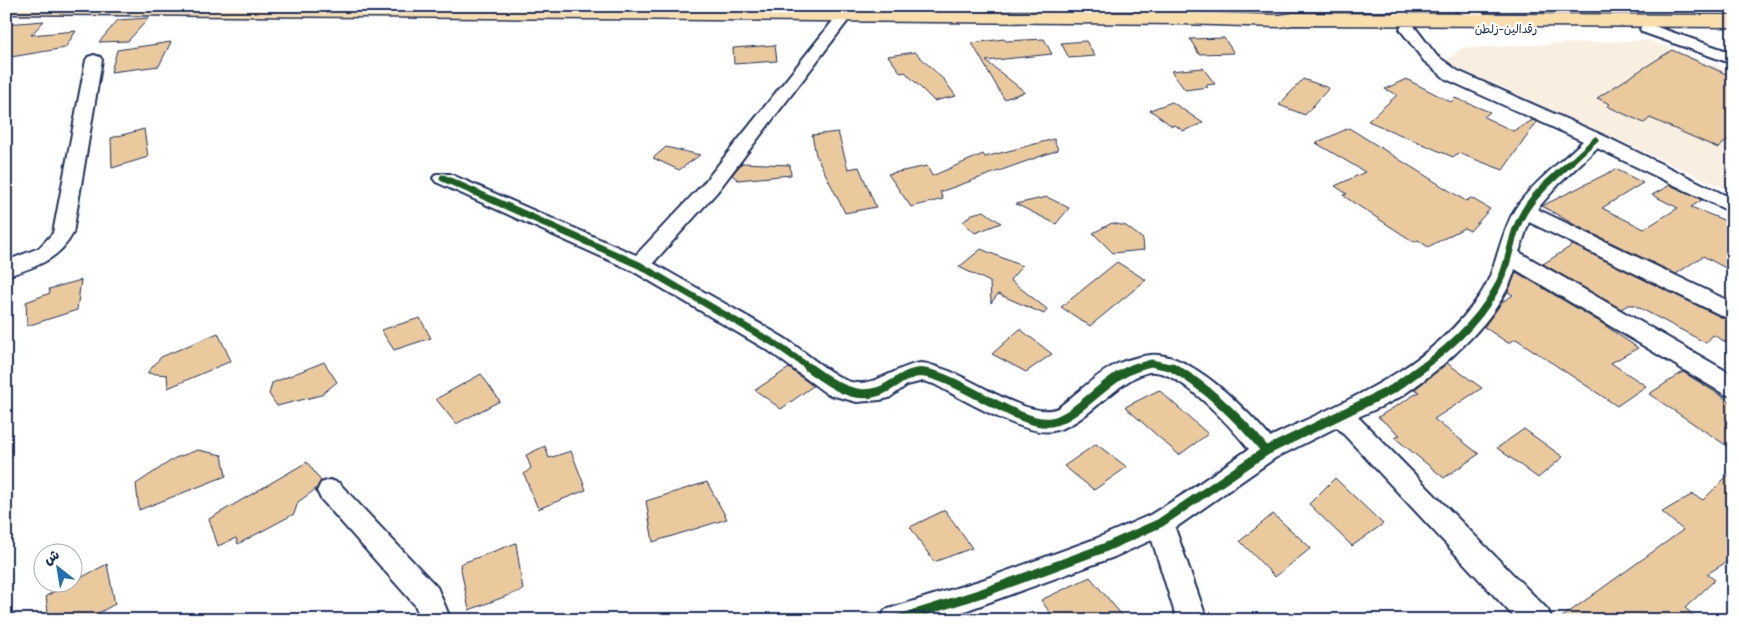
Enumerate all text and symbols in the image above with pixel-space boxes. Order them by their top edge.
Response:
street label: رقدالين-زلطن [1475,22,1537,37]
north arrow [32,544,82,594]
text: ش [41,546,63,569]

